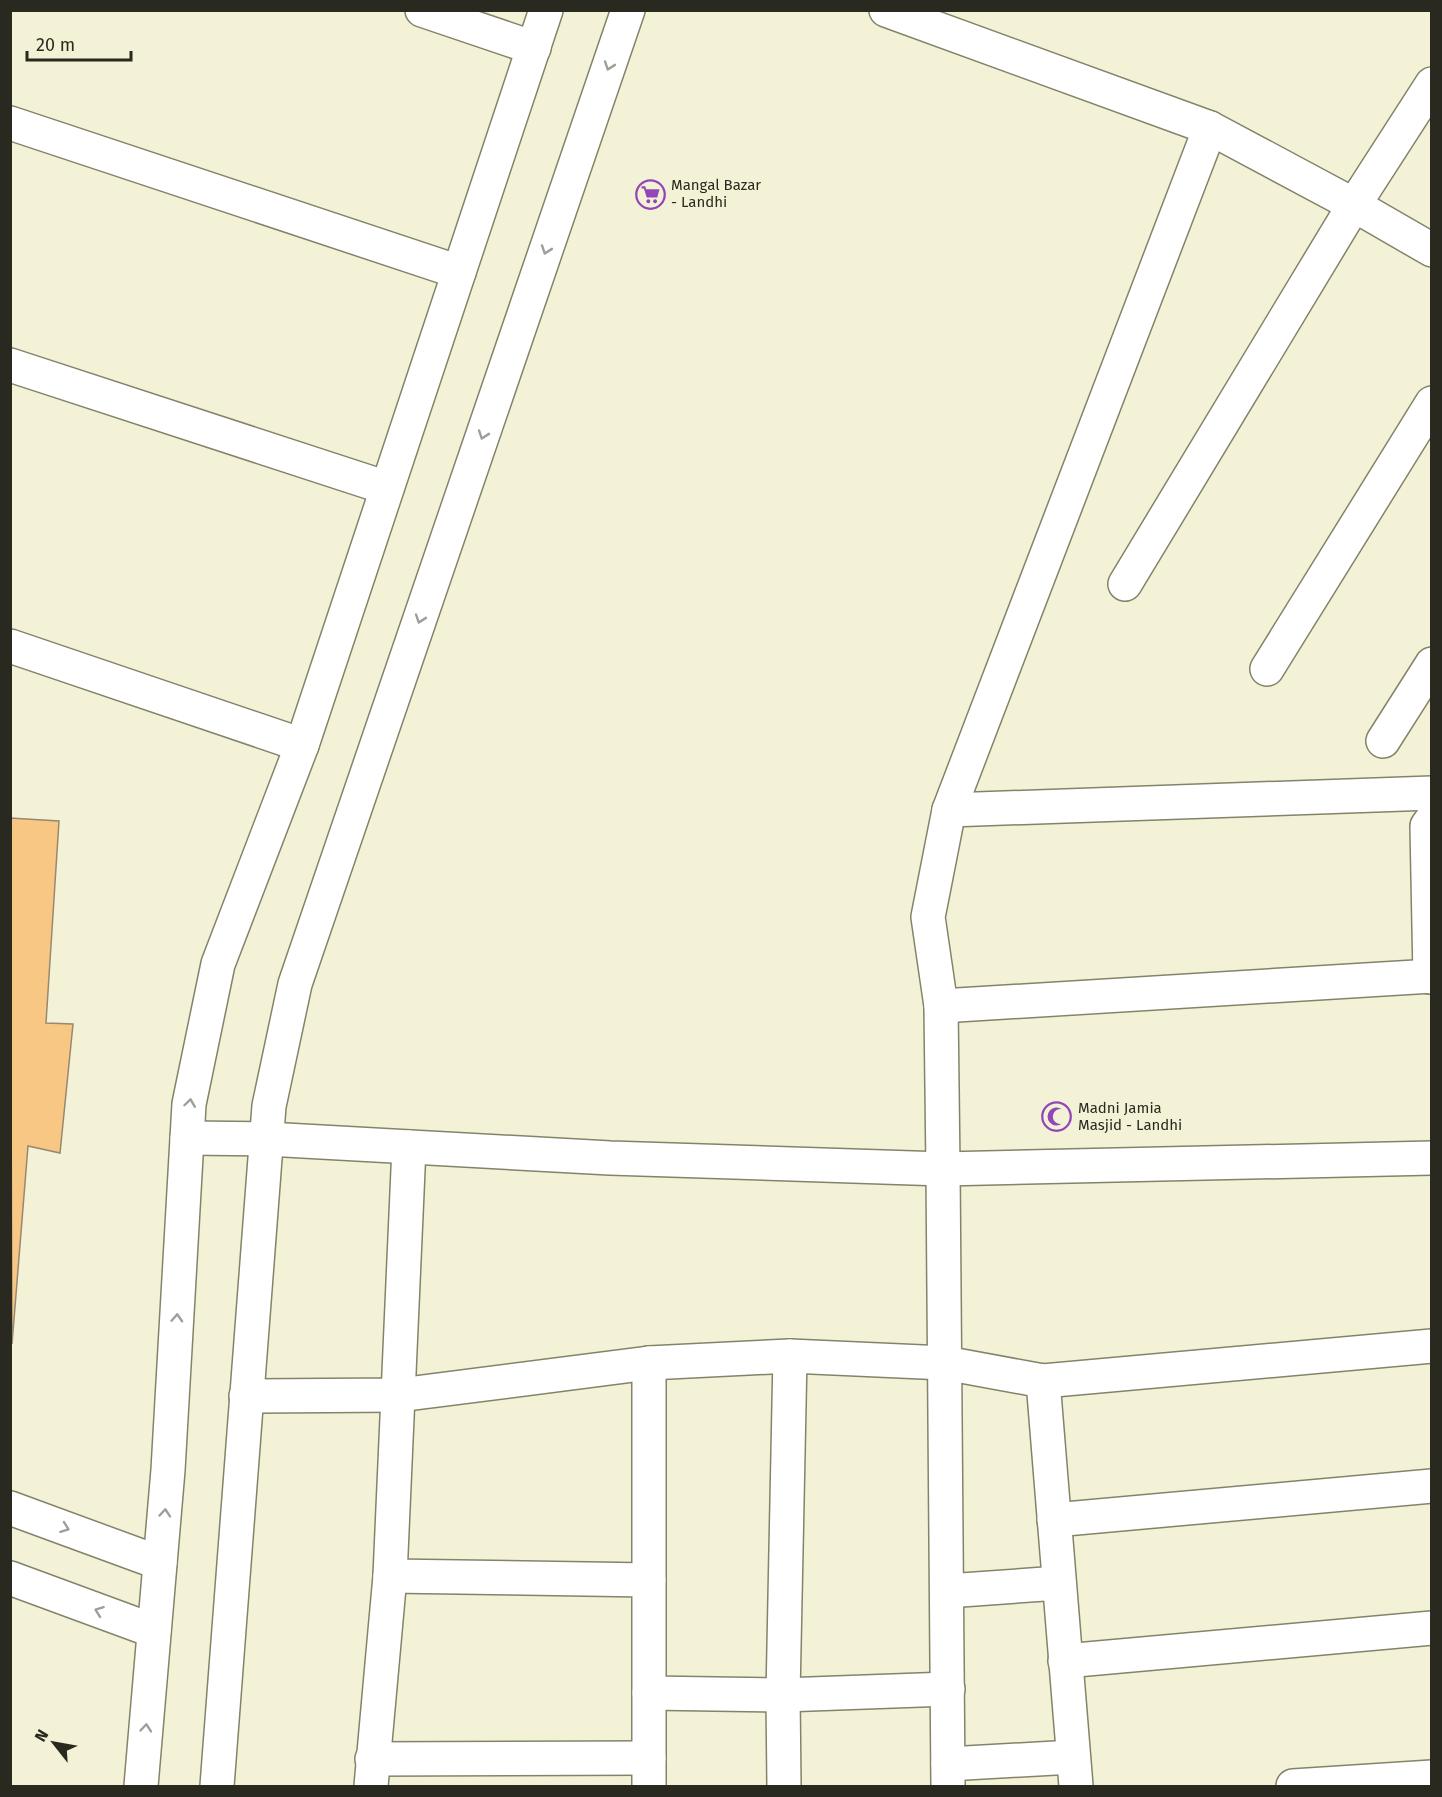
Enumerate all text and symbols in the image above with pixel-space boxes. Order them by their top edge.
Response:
scale bar [27,24,130,62]
text: 20 m [36,34,75,56]
one-way arrow [603,60,616,71]
place label: Mangal Bazar - Landhi [671,176,761,211]
supermarket icon: Mangal Bazar - Landhi [634,178,666,210]
one-way arrow [540,244,553,255]
one-way arrow [477,429,490,440]
one-way arrow [414,614,427,624]
one-way arrow [183,1098,195,1108]
place label: Madni Jamia Masjid - Landhi [1078,1099,1182,1134]
mosque icon: Madni Jamia Masjid - Landhi [1041,1101,1073,1133]
one-way arrow [170,1314,183,1323]
one-way arrow [158,1508,171,1517]
one-way arrow [60,1521,70,1534]
one-way arrow [94,1605,105,1618]
north arrow [24,1713,84,1773]
one-way arrow [139,1724,152,1733]
text: N [31,1726,52,1745]

